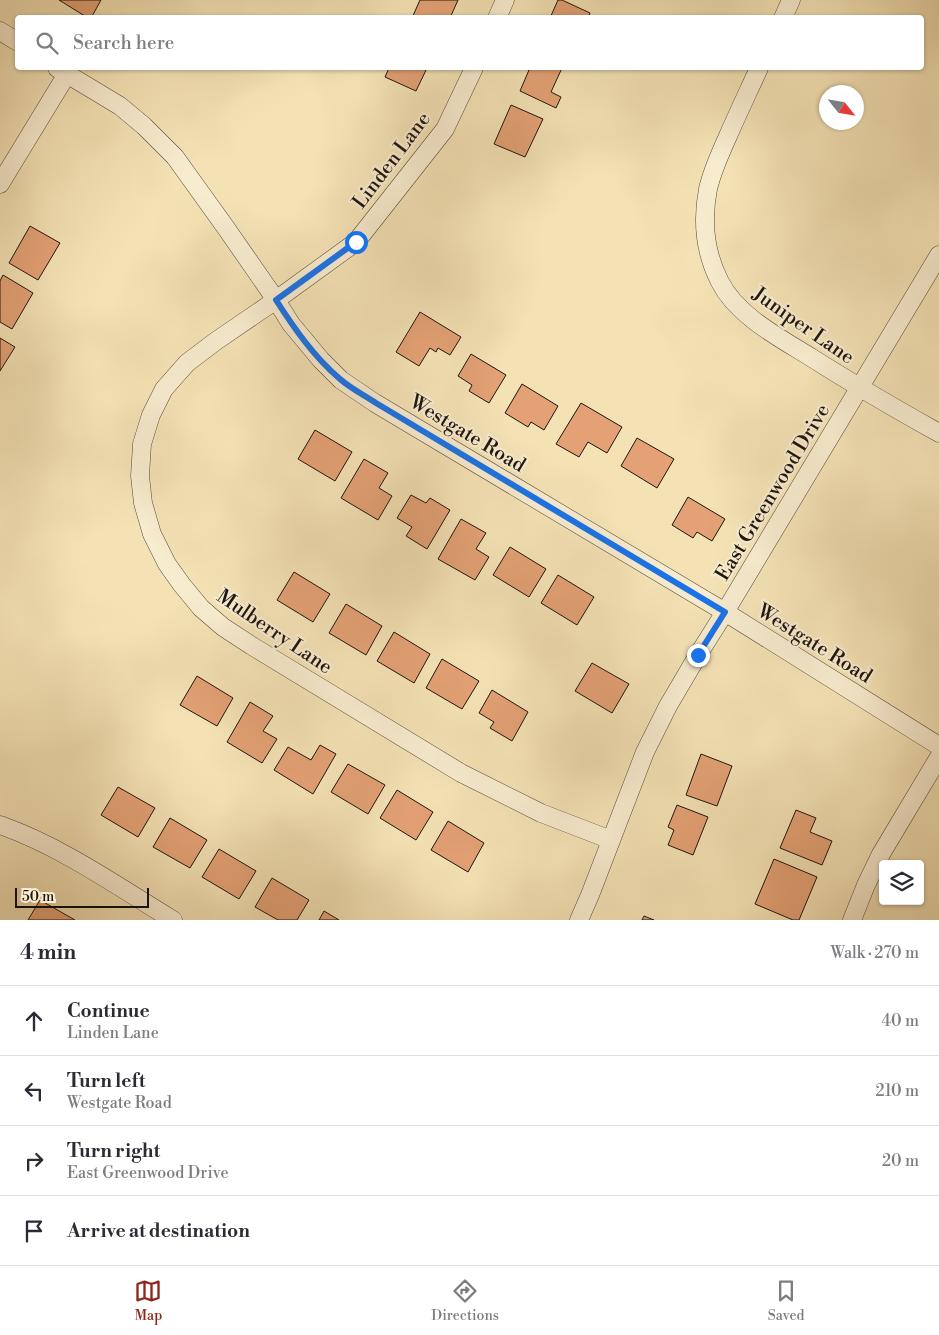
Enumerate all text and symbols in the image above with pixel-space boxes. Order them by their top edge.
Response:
search box [15,15,924,70]
icon: search [33,29,61,57]
text: Search here [73,31,174,55]
north arrow [819,85,864,130]
street label: Linden Lane [348,108,437,214]
route start [345,231,368,254]
street label: Juniper Lane [747,281,859,370]
street label: Westgate Road [404,389,530,479]
street label: East Greenwood Drive [711,400,836,586]
street label: Mulberry Lane [212,584,337,680]
street label: Westgate Road [751,598,877,690]
route end [687,644,710,667]
map controls [879,860,924,905]
button: layers [879,860,924,905]
scale bar [15,885,149,908]
text: 50 m [22,888,54,906]
text: 4 min [20,940,76,966]
text: Walk · 270 m [830,943,919,963]
text: Continue [67,999,150,1023]
icon: ahead [20,1007,48,1035]
text: 40 m [882,1011,919,1031]
text: Linden Lane [67,1023,159,1043]
text: Turn left [67,1069,146,1093]
icon: left [20,1077,48,1105]
text: 210 m [875,1081,919,1101]
text: Westgate Road [67,1093,172,1113]
text: Turn right [67,1139,160,1163]
icon: right [20,1147,48,1175]
text: 20 m [882,1151,919,1171]
text: East Greenwood Drive [67,1163,228,1183]
icon: arrive [20,1217,48,1245]
text: Arrive at destination [67,1219,250,1243]
tab: Map [134,1277,162,1325]
tab: Directions [431,1277,499,1325]
tab: Saved [768,1277,805,1325]

